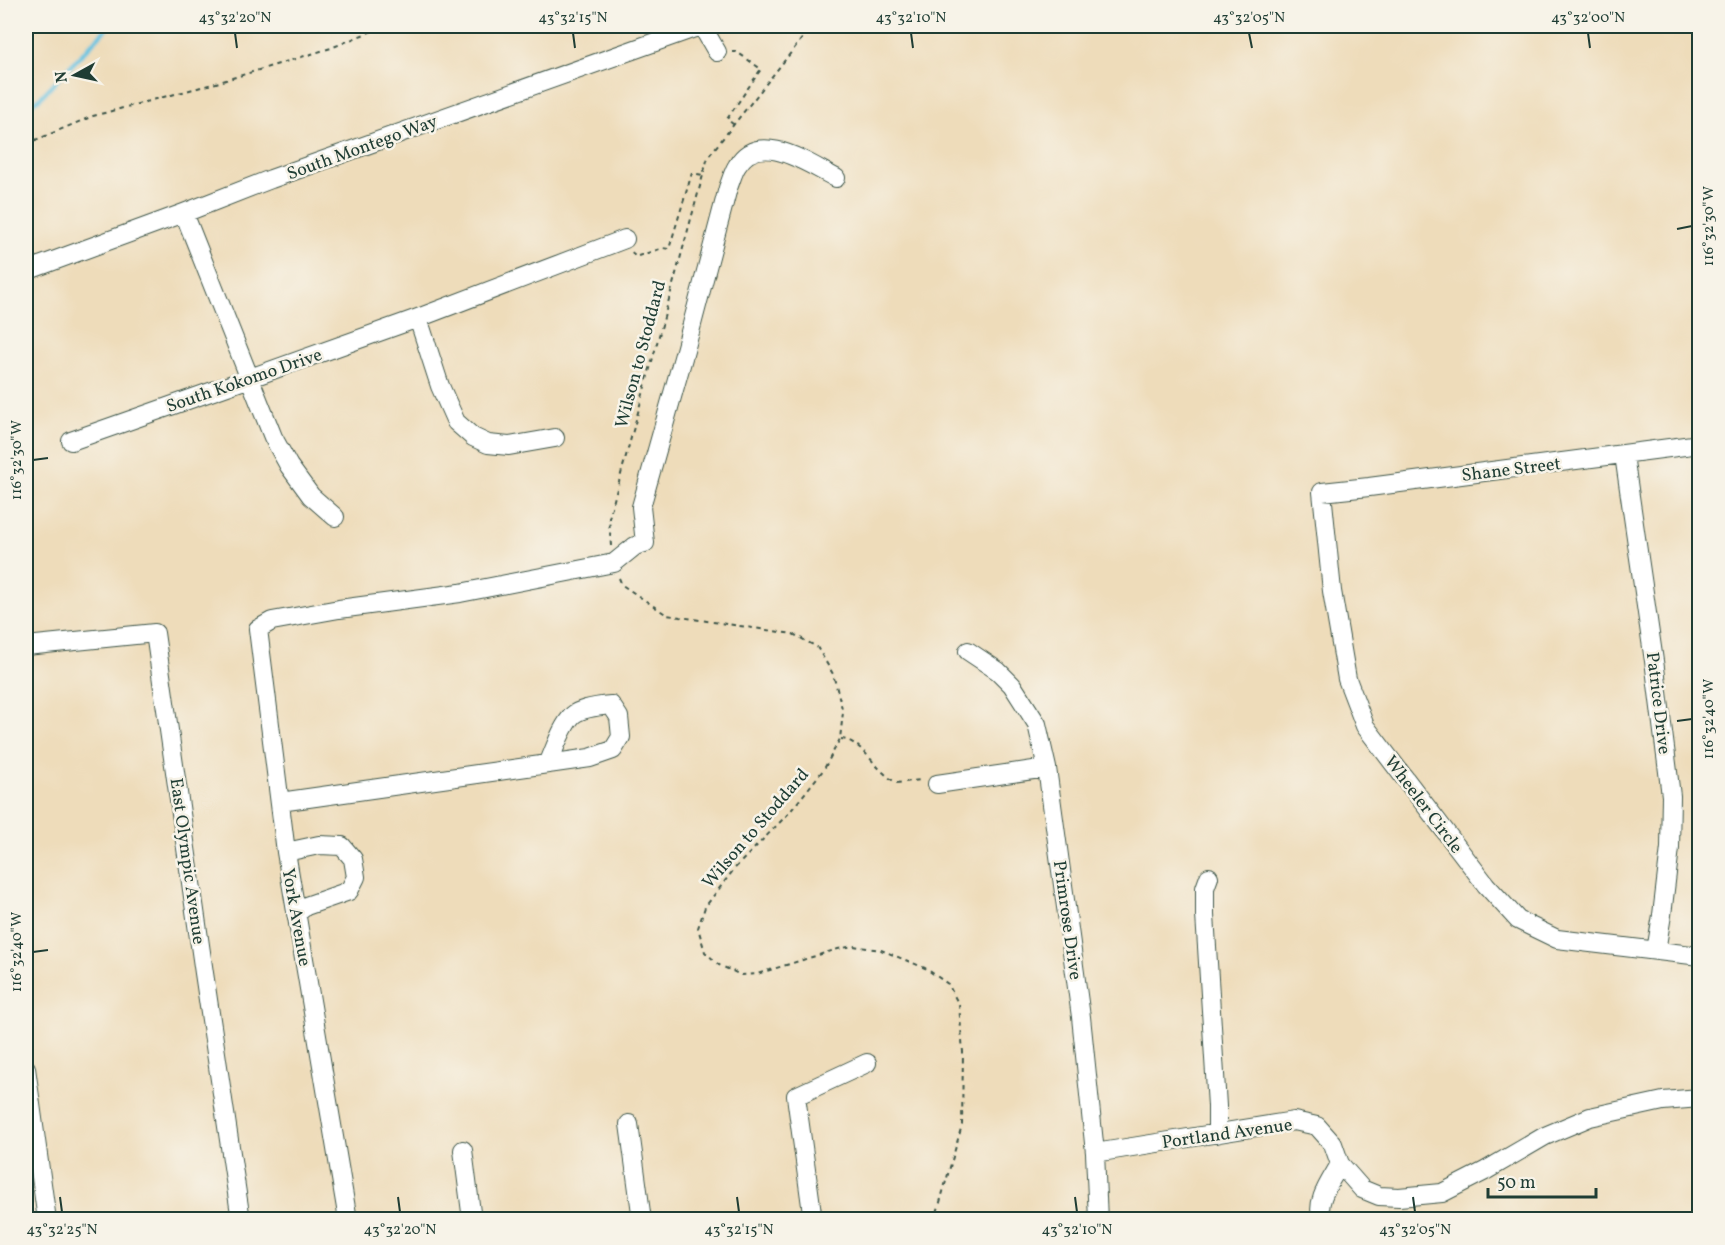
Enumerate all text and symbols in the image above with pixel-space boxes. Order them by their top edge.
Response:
text: 43°32'20"N [199,8,271,29]
text: 43°32'15"N [538,8,608,29]
text: 43°32'10"N [876,8,946,29]
text: 43°32'05"N [1213,8,1285,29]
text: 43°32'00"N [1551,8,1625,29]
north arrow [45,45,105,105]
text: N [50,69,74,84]
street label: South Montego Way [284,109,441,187]
text: 116°32'30"W [1699,186,1720,266]
street label: Wilson to Stoddard [610,278,673,431]
street label: South Kokomo Drive [163,343,326,420]
text: 116°32'30"W [7,420,28,500]
street label: Shane Street [1460,452,1562,489]
street label: Patrice Drive [1639,651,1676,756]
text: 116°32'40"W [1699,679,1720,759]
street label: Wheeler Circle [1378,751,1468,859]
street label: Wilson to Stoddard [697,763,815,894]
street label: East Olympic Avenue [162,776,211,946]
street label: Primrose Drive [1046,859,1087,981]
street label: York Avenue [275,866,316,968]
text: 116°32'40"W [7,912,28,992]
street label: Portland Avenue [1160,1113,1294,1156]
scale bar [1488,1161,1596,1199]
text: 50 m [1497,1171,1536,1196]
text: 43°32'25"N [26,1220,98,1241]
text: 43°32'20"N [364,1220,436,1241]
text: 43°32'15"N [704,1220,774,1241]
text: 43°32'10"N [1042,1220,1112,1241]
text: 43°32'05"N [1379,1220,1451,1241]

